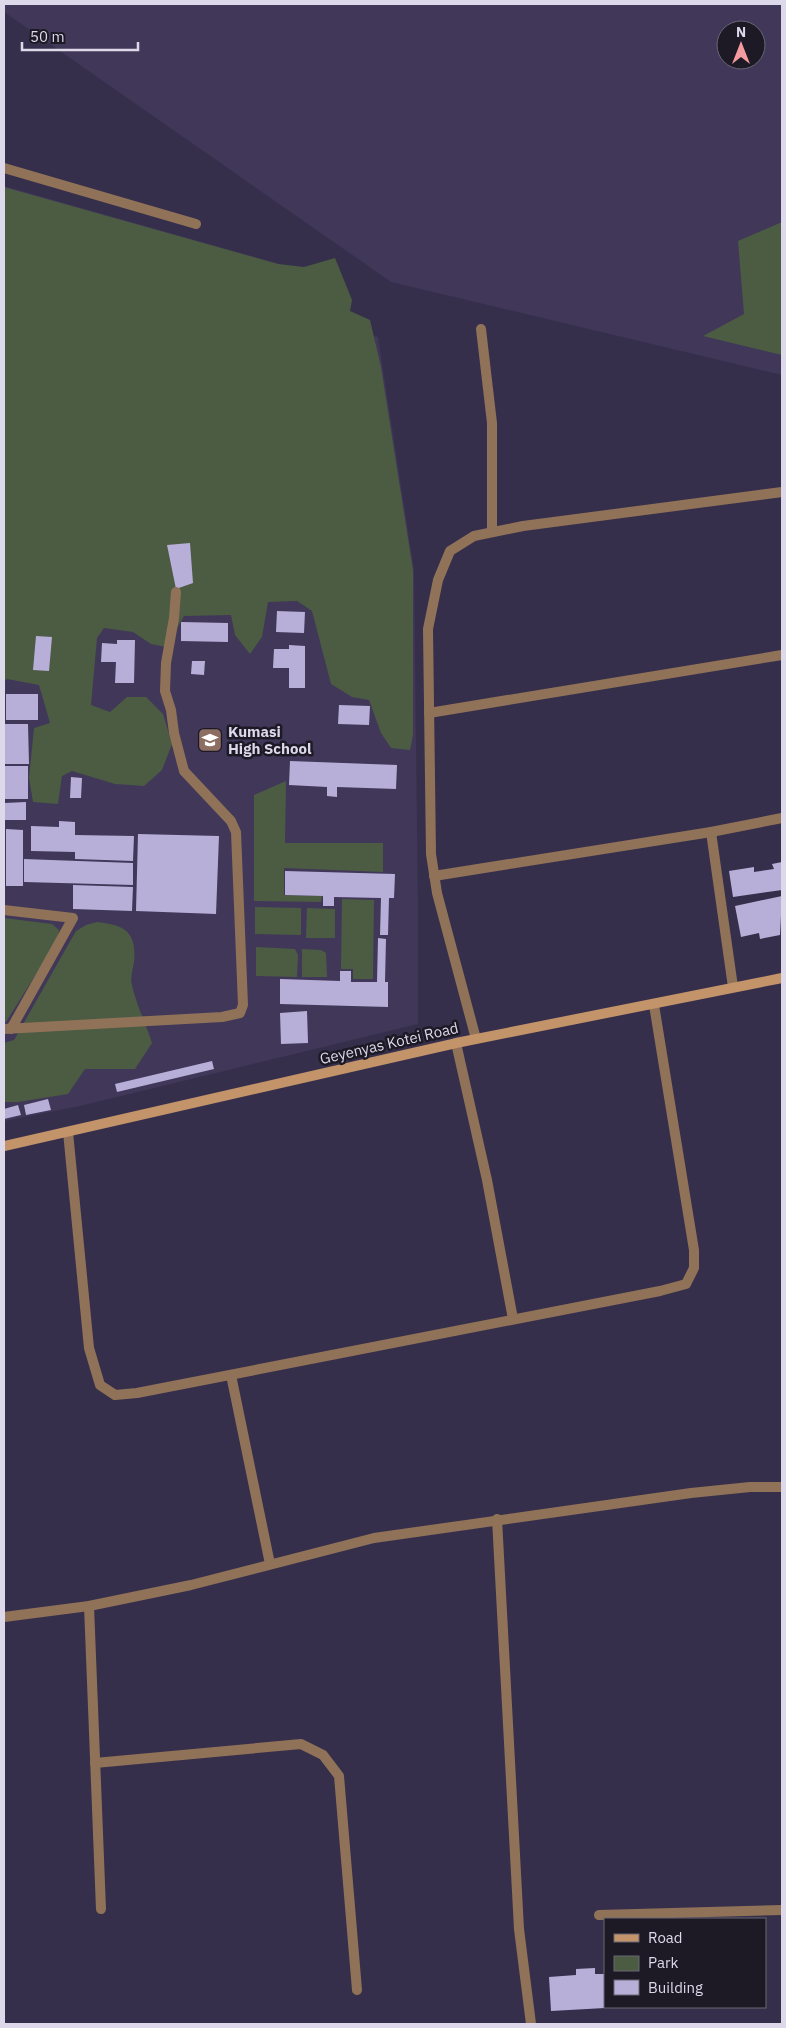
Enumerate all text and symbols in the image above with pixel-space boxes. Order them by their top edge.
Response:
scale bar [22,20,139,52]
north arrow [716,20,766,70]
text: N [736,23,746,41]
text: 50 m [30,27,65,46]
place label: Kumasi High School [228,722,312,758]
school or university icon: Kumasi High School [197,727,223,753]
street label: Geyenyas Kotei Road [318,1018,460,1068]
legend [604,1918,766,2008]
text: Road [648,1928,683,1947]
text: Park [648,1953,678,1972]
text: Building [648,1978,703,1997]

